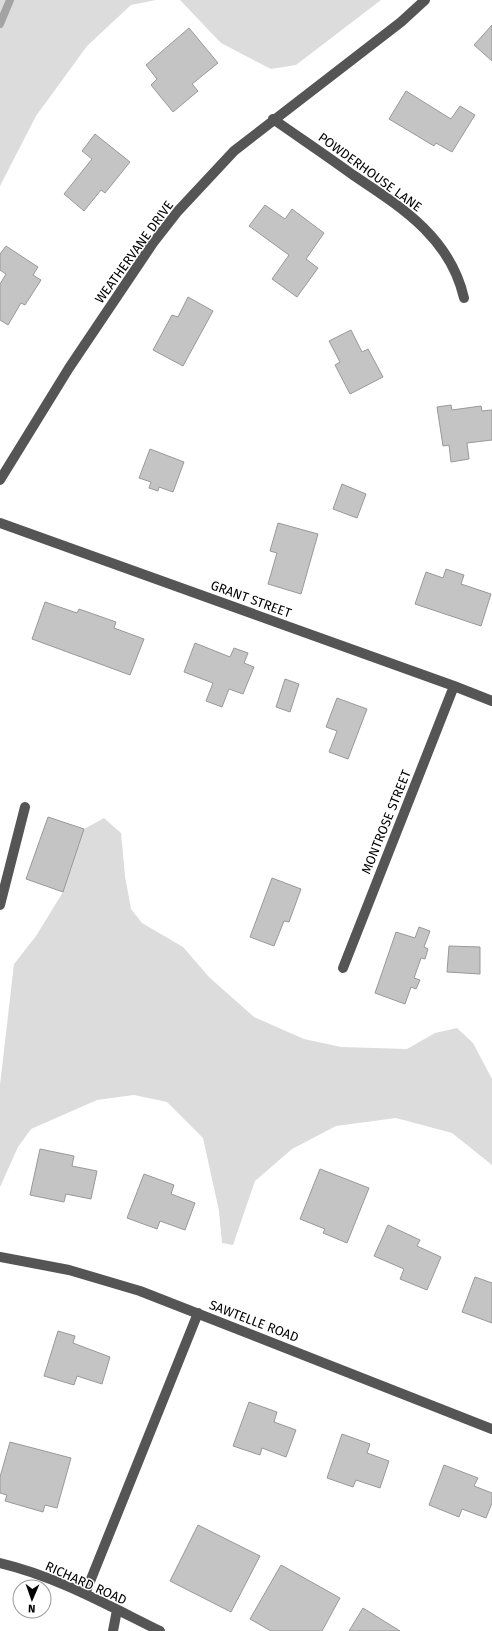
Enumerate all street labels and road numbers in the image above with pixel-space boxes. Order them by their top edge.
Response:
street label: POWDERHOUSE LANE [315,129,425,215]
street label: WEATHERVANE DRIVE [92,198,176,306]
street label: GRANT STREET [209,577,294,621]
street label: MONTROSE STREET [358,768,414,876]
street label: SAWTELLE ROAD [207,1297,301,1345]
street label: RICHARD ROAD [43,1558,129,1608]

